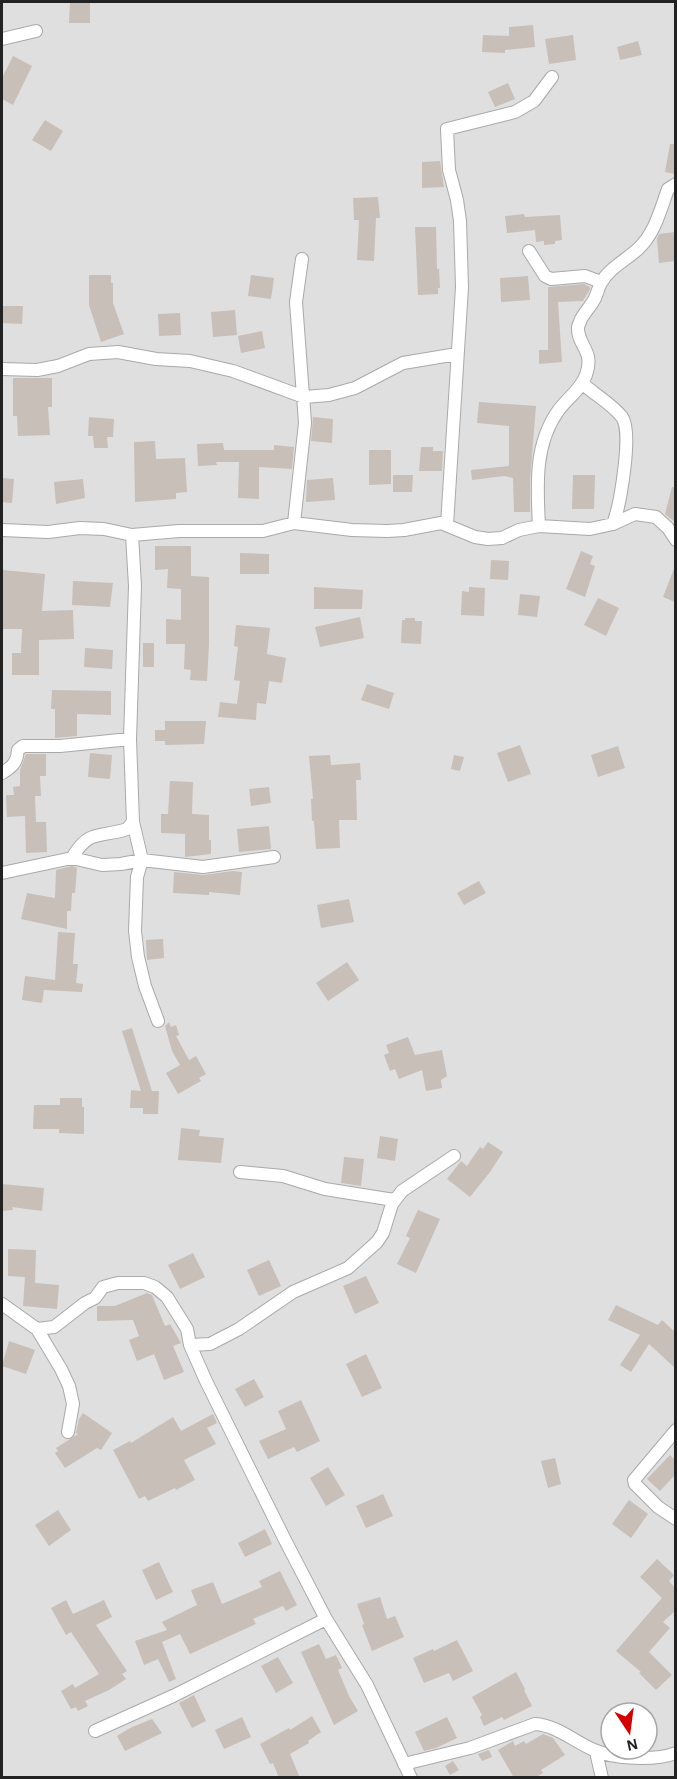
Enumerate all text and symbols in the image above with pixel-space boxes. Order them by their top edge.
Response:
north arrow [599,1701,659,1761]
text: N [625,1736,639,1754]

